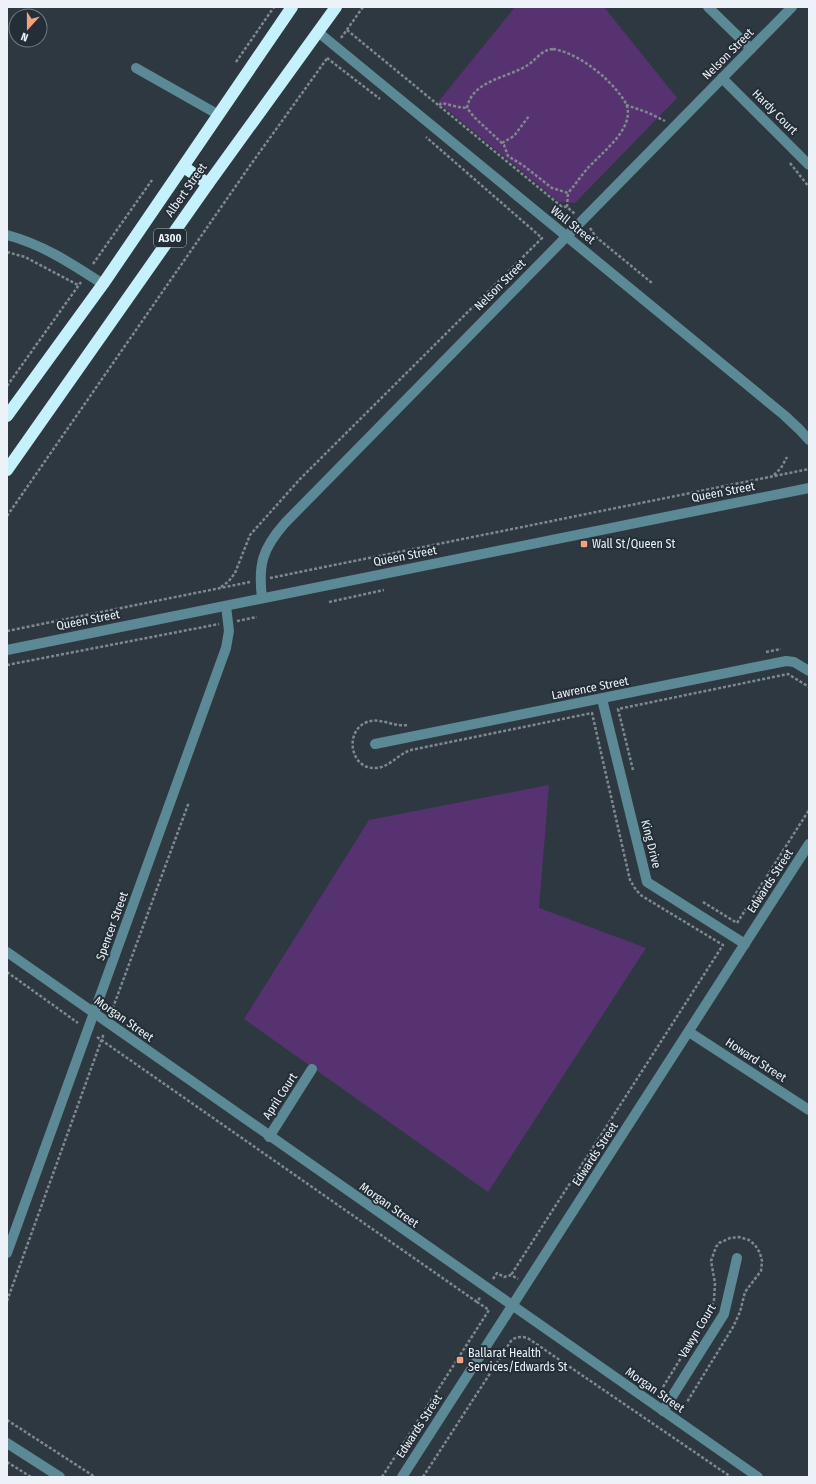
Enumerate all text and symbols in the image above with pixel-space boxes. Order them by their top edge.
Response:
north arrow [8,8,48,48]
street label: Nelson Street [700,25,757,82]
text: N [19,30,30,44]
street label: Hardy Court [749,86,801,138]
street label: Albert Street [162,160,210,220]
street label: Wall Street [548,203,598,247]
road number: A300 [154,229,186,247]
street label: Nelson Street [472,256,529,313]
street label: Queen Street [690,479,756,505]
place label: Wall St/Queen St [592,537,676,551]
marker: Wall St/Queen St [579,539,589,549]
street label: Queen Street [372,543,438,569]
street label: Queen Street [55,607,121,633]
street label: Lawrence Street [550,674,630,702]
street label: King Drive [638,818,664,870]
street label: Edwards Street [744,846,796,915]
street label: Spencer Street [93,890,131,962]
street label: Morgan Street [92,994,156,1045]
street label: Howard Street [723,1035,789,1085]
street label: April Court [260,1070,300,1122]
street label: Edwards Street [569,1119,621,1188]
street label: Morgan Street [357,1180,421,1231]
street label: Vawyn Court [675,1301,719,1360]
place label: Ballarat Health Services/Edwards St [468,1346,568,1374]
marker: Ballarat Health Services/Edwards St [455,1355,465,1365]
street label: Morgan Street [623,1365,687,1416]
street label: Edwards Street [393,1391,445,1460]

